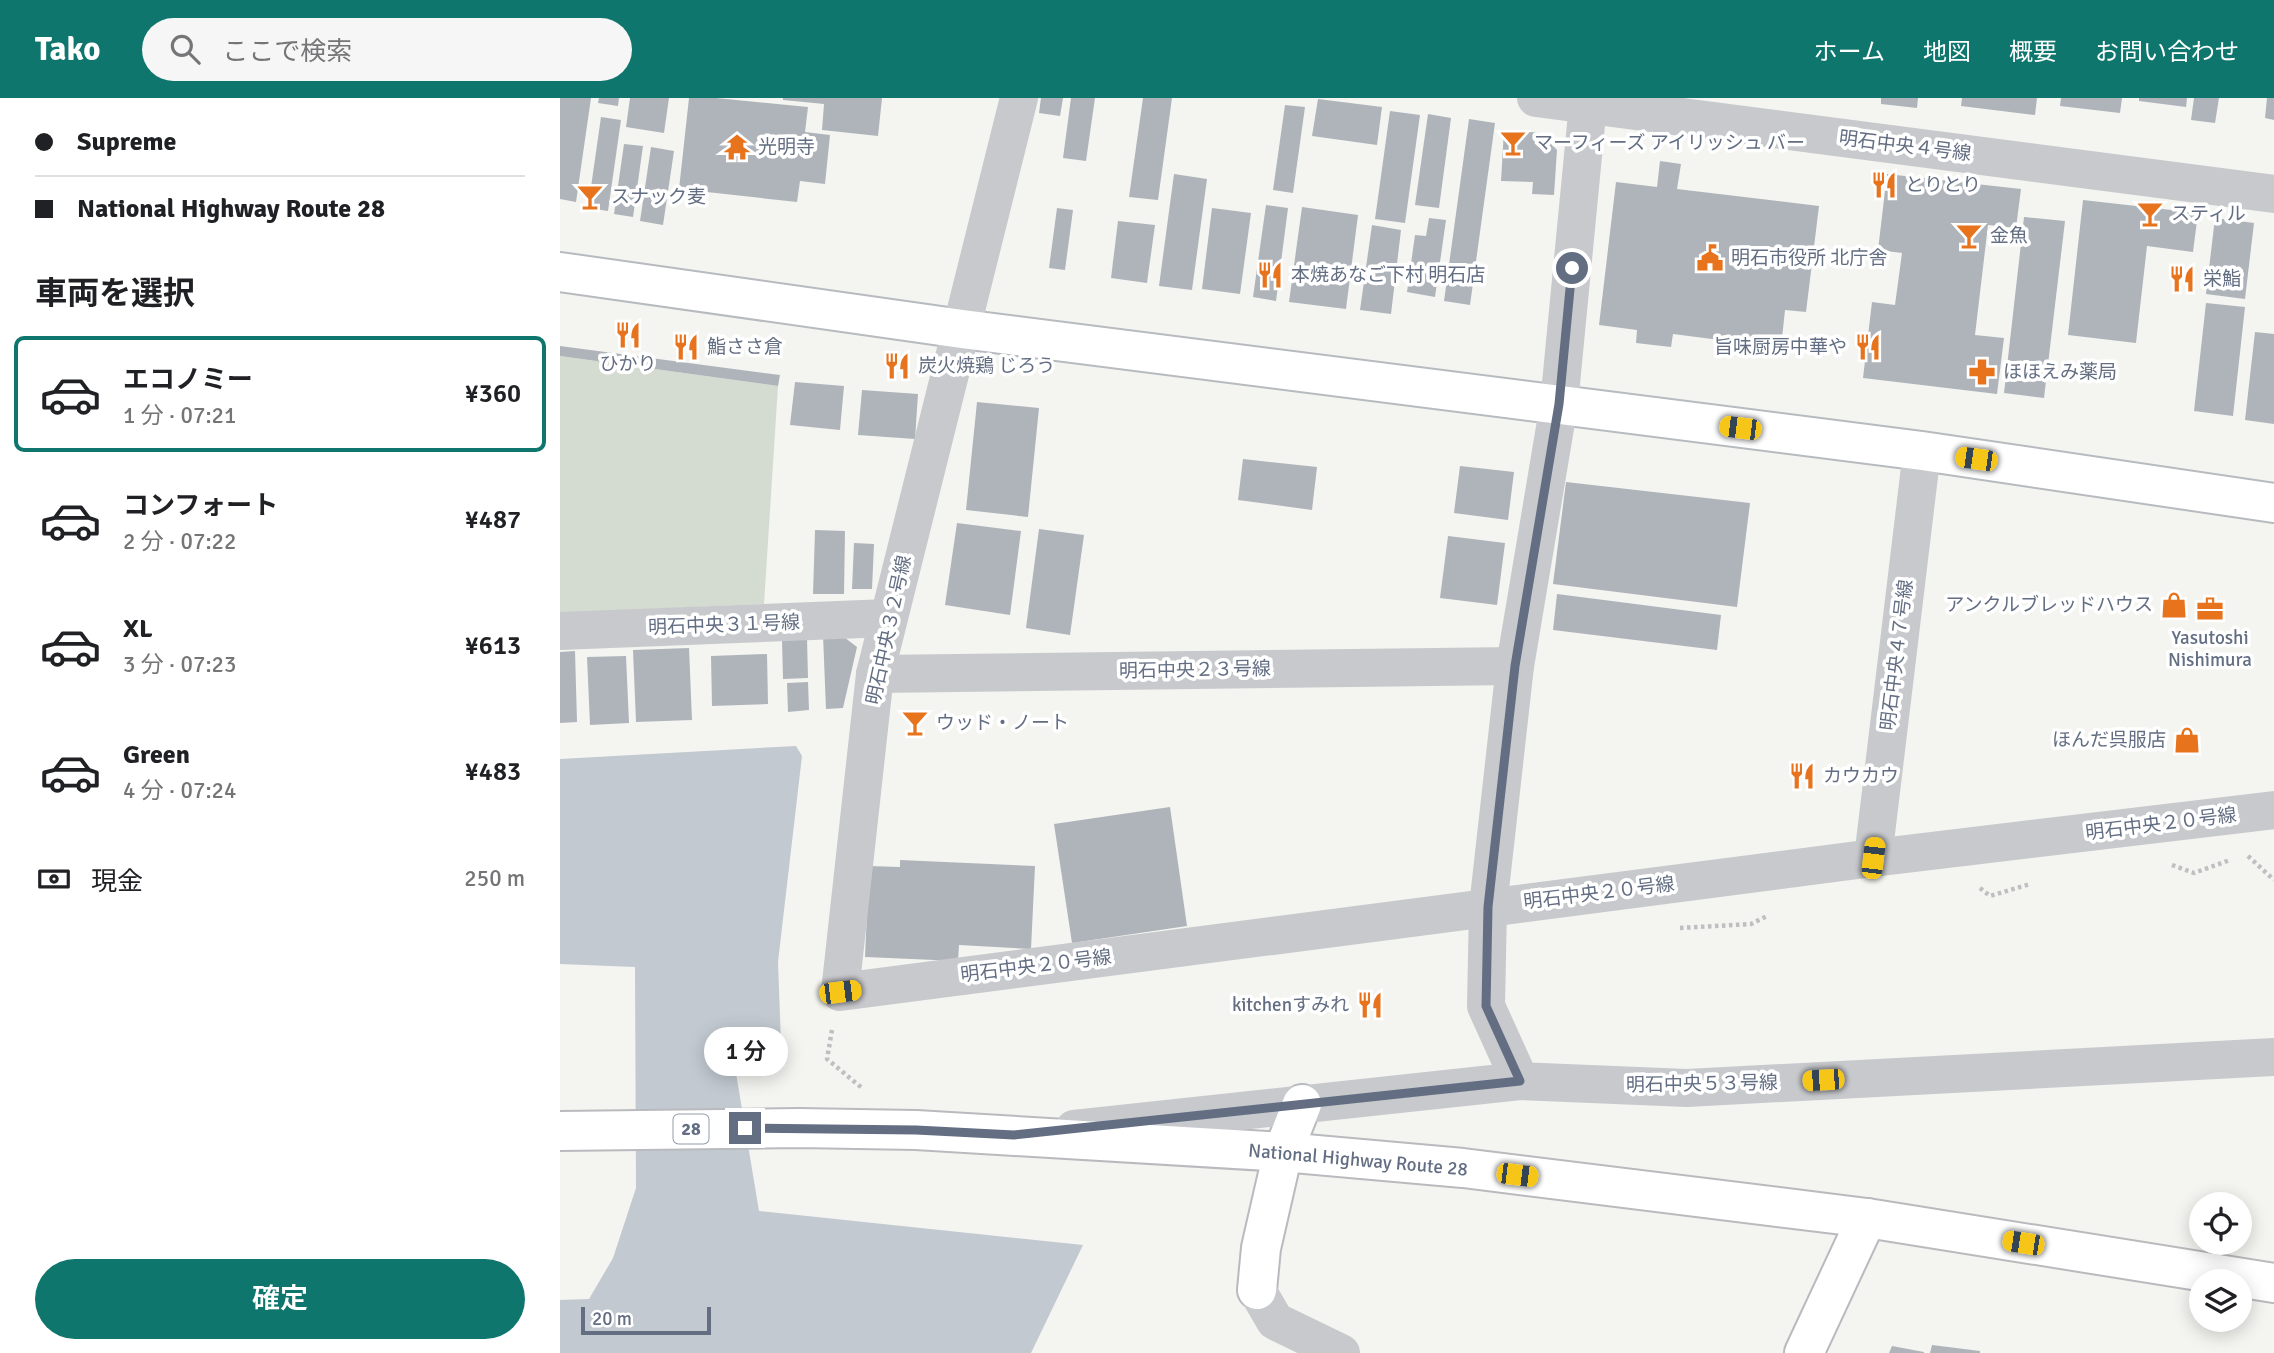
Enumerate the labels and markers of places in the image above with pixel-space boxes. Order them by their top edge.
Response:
bar icon: マーフィーズ アイリッシュ バー [1498,128,1528,158]
place label: マーフィーズ アイリッシュ バー [1534,131,1805,155]
temple icon: 光明寺 [722,132,752,162]
place label: 光明寺 [758,135,815,159]
restaurant icon: とりとり [1869,170,1899,200]
place label: とりとり [1905,173,1981,197]
bar icon: スナック麦 [575,182,605,212]
place label: スナック麦 [611,185,706,209]
bar icon: スティル [2135,199,2165,229]
place label: スティル [2171,202,2246,226]
bar icon: 金魚 [1954,221,1984,251]
place label: 金魚 [1990,224,2028,248]
public building icon: 明石市役所 北庁舎 [1695,243,1725,273]
place label: 明石市役所 北庁舎 [1731,246,1887,270]
restaurant icon: 本焼あなご下村 明石店 [1255,260,1285,290]
place label: 本焼あなご下村 明石店 [1291,263,1485,287]
restaurant icon: 栄鮨 [2167,264,2197,294]
place label: 栄鮨 [2203,267,2241,291]
restaurant icon: ひかり [613,320,643,350]
restaurant icon: 鮨ささ倉 [671,332,701,362]
restaurant icon: 旨味厨房中華や [1853,332,1883,362]
place label: 鮨ささ倉 [707,335,783,359]
place label: 旨味厨房中華や [1714,335,1847,359]
restaurant icon: 炭火焼鶏 じろう [882,351,912,381]
place label: ひかり [599,352,657,376]
place label: 炭火焼鶏 じろう [918,354,1055,378]
pharmacy icon: ほほえみ薬局 [1967,357,1997,387]
place label: ほほえみ薬局 [2003,360,2117,384]
shop icon: アンクルブレッドハウス [2159,590,2189,620]
place label: アンクルブレッドハウス [1945,593,2153,617]
office icon: Yasutoshi Nishimura [2195,594,2225,624]
place label: Yasutoshi Nishimura [2168,626,2252,672]
bar icon: ウッド・ノート [900,708,930,738]
place label: ウッド・ノート [936,711,1069,735]
shop icon: ほんだ呉服店 [2172,725,2202,755]
place label: ほんだ呉服店 [2052,728,2166,752]
restaurant icon: カウカウ [1787,761,1817,791]
place label: カウカウ [1823,764,1899,788]
restaurant icon: kitchenすみれ [1355,990,1385,1020]
place label: kitchenすみれ [1232,993,1349,1017]

